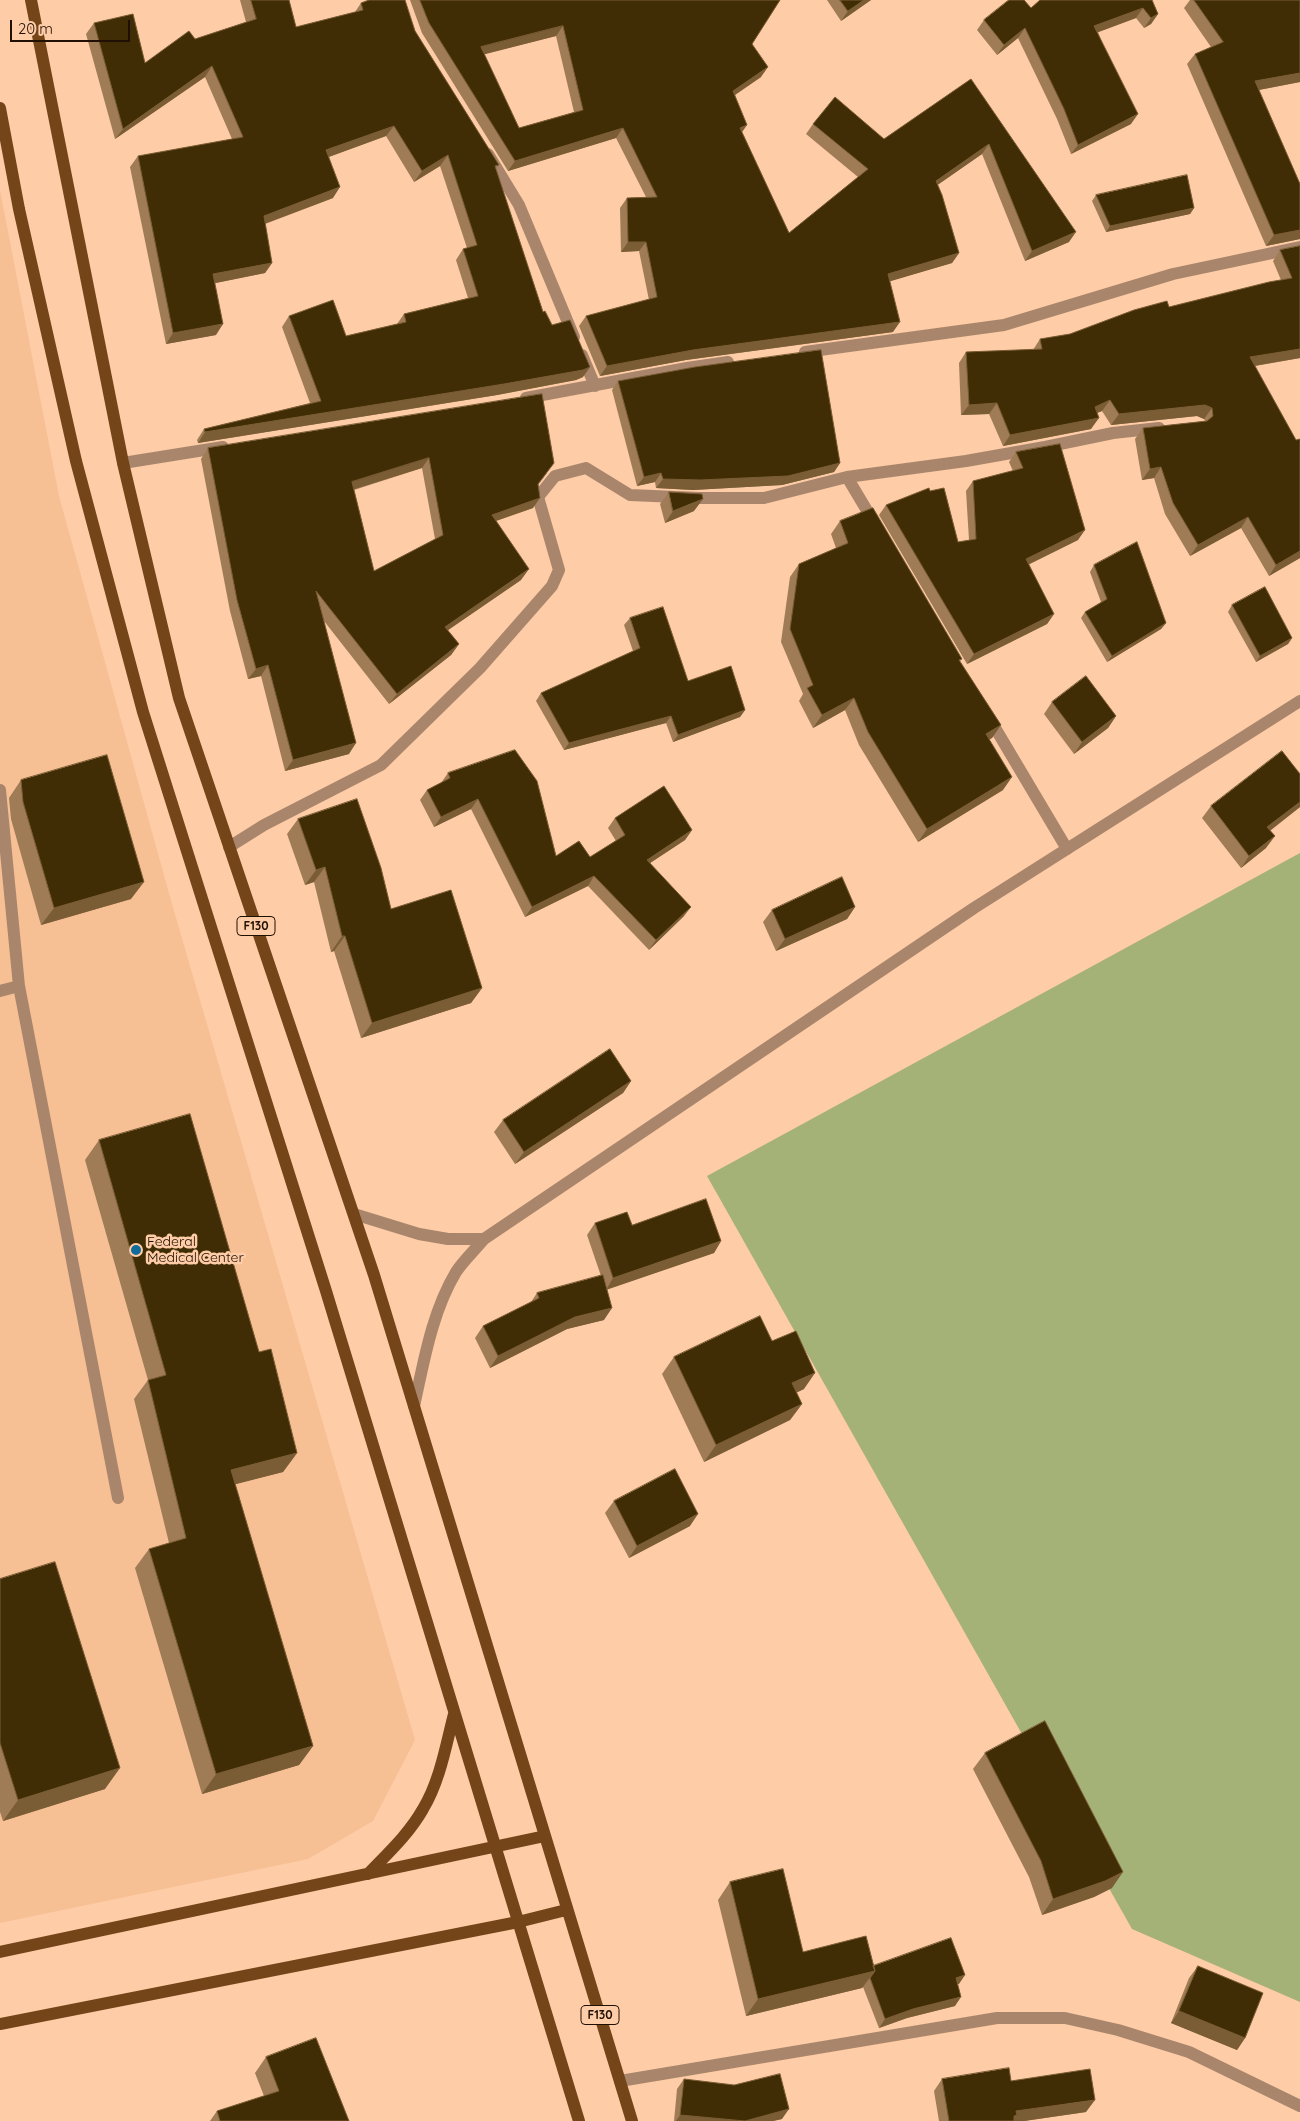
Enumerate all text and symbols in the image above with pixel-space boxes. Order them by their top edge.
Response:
scale bar [12,10,132,42]
text: 20 m [18,19,53,38]
road number: F130 [237,916,275,936]
place label: Federal Medical Center [147,1234,244,1266]
marker: Federal Medical Center [129,1243,143,1257]
road number: F130 [581,2006,619,2024]

